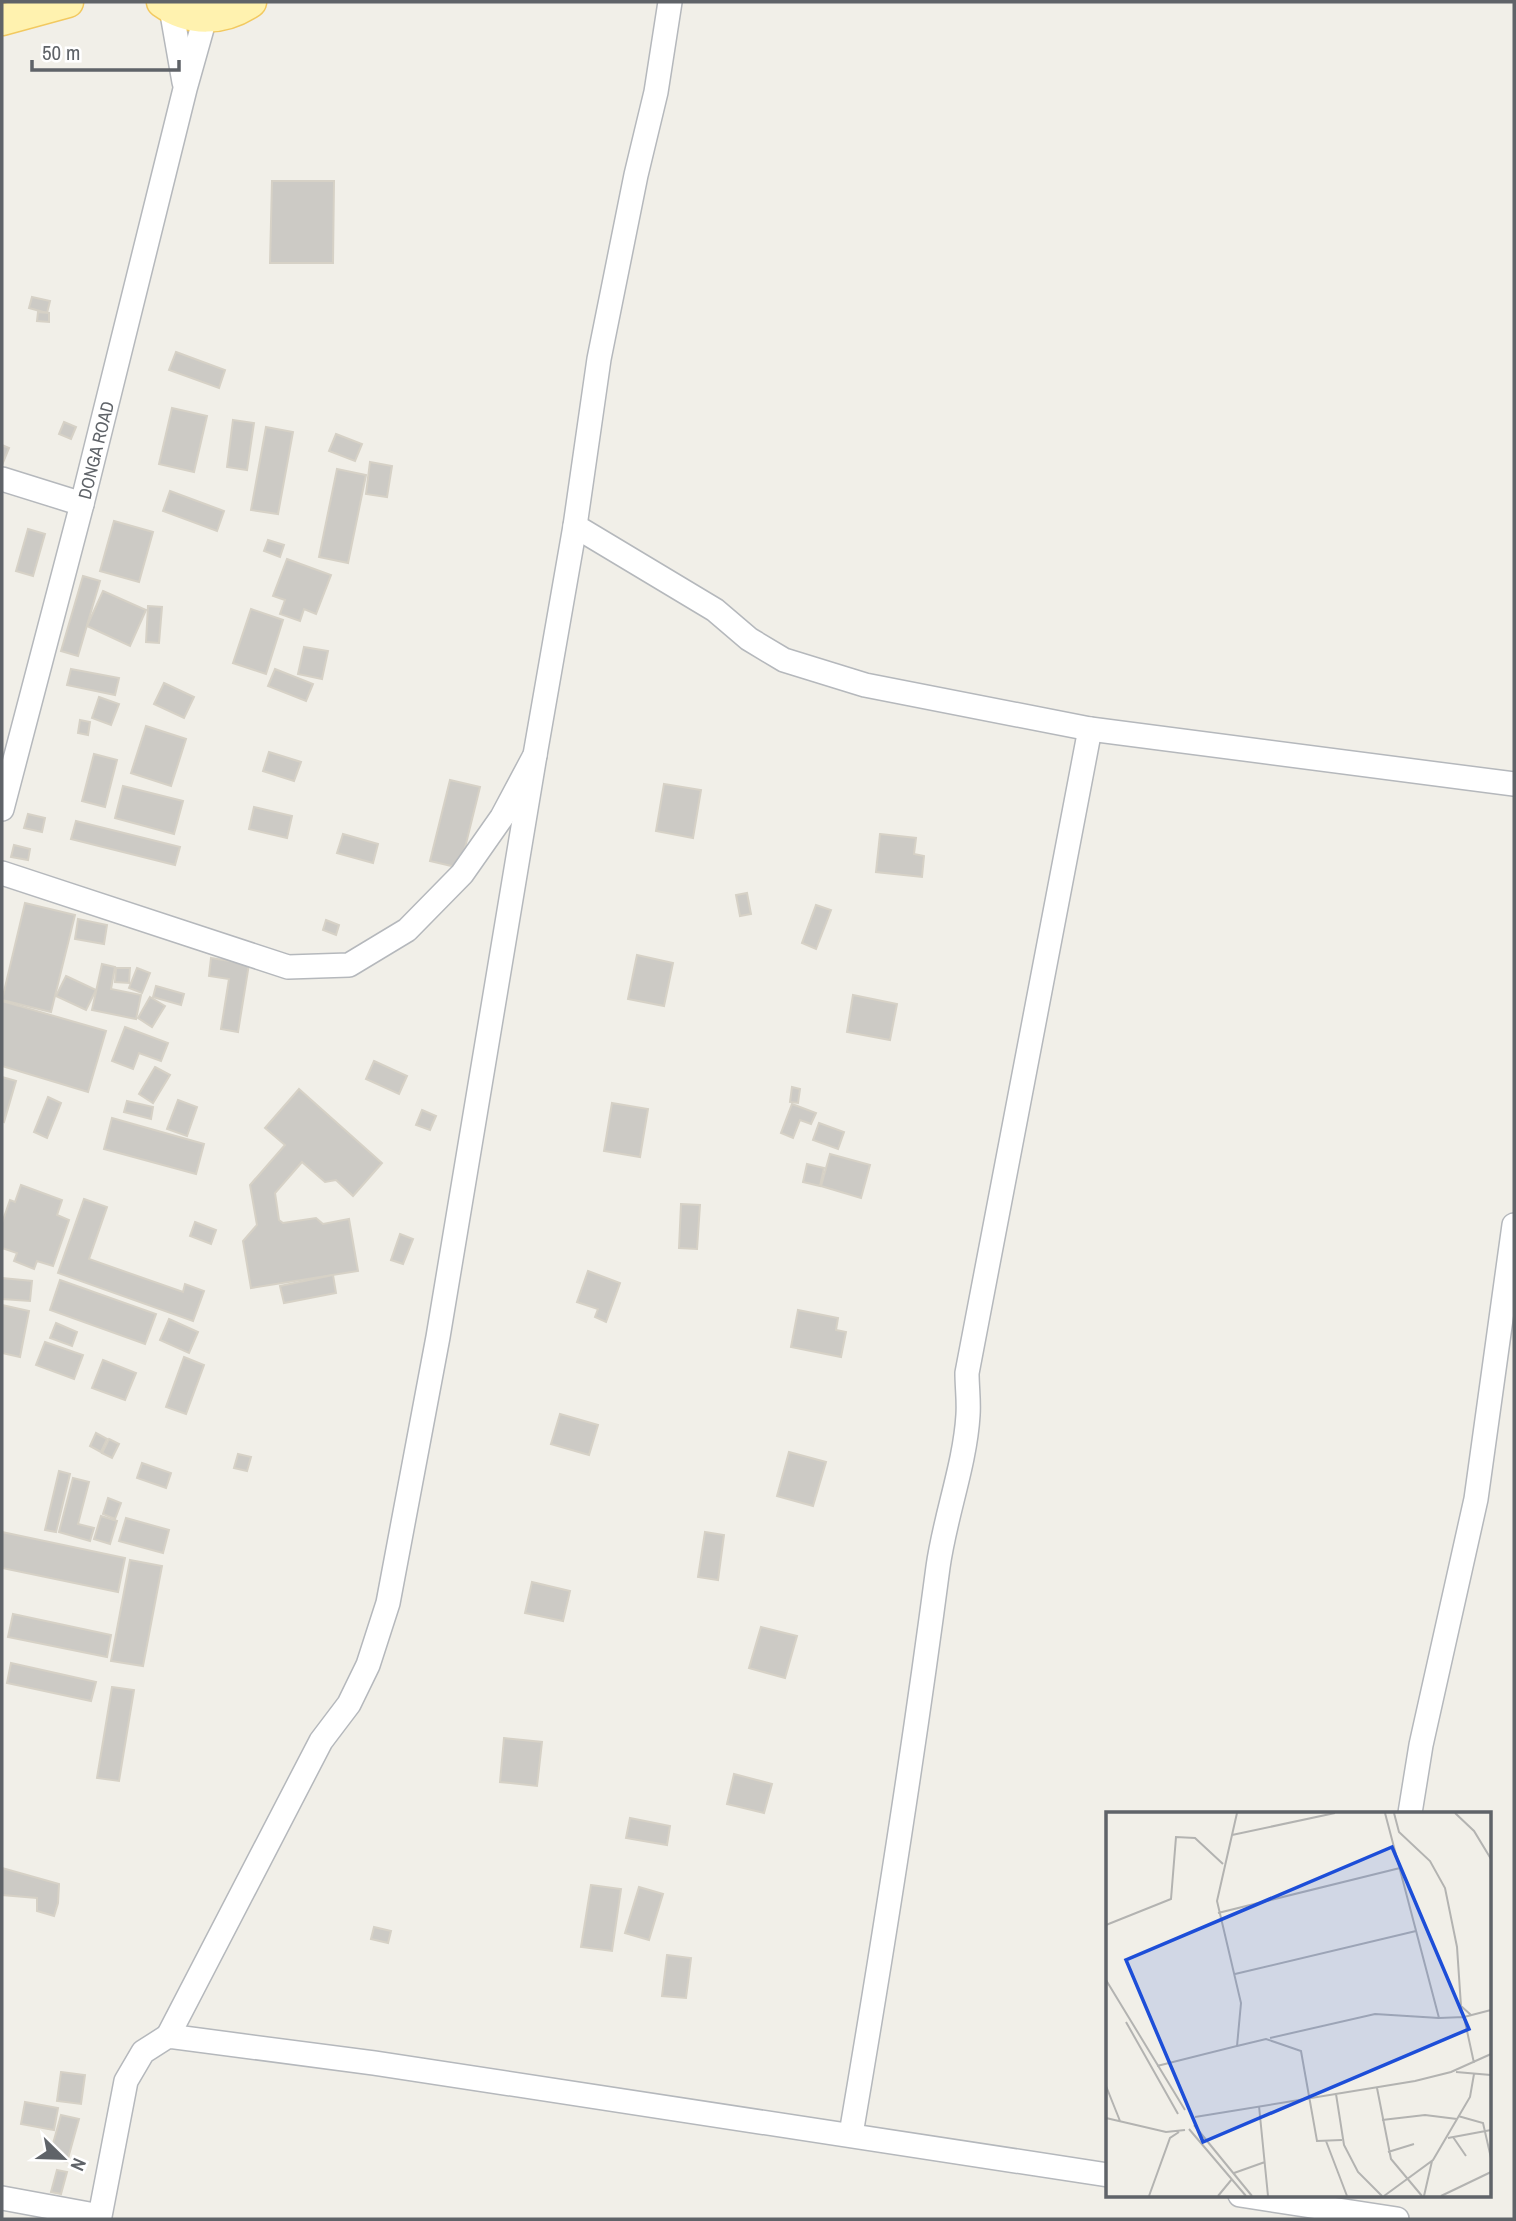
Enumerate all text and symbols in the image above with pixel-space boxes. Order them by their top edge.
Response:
scale bar [32,28,178,72]
text: 50 m [42,38,80,67]
street label: DONGA ROAD [71,398,120,502]
inset map [1106,1812,1492,2196]
north arrow [28,2123,98,2193]
text: N [64,2154,93,2175]

